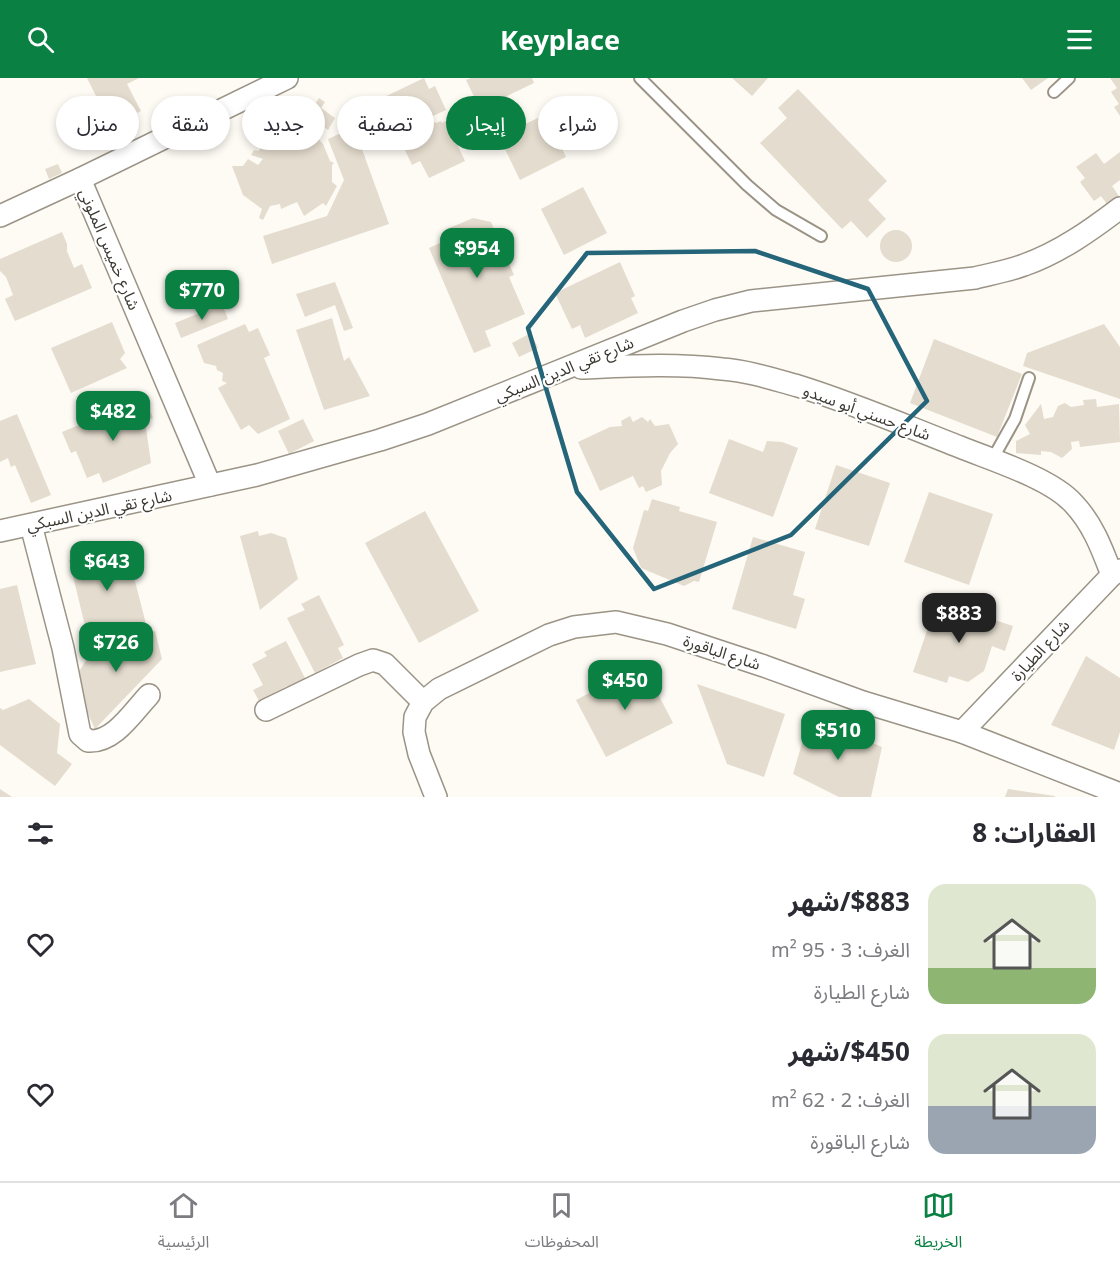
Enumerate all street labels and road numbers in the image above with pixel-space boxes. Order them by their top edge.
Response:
street label: شارع خميس الملوني [73,185,146,314]
street label: شارع تقي الدين السبكي [491,331,638,409]
street label: شارع حسني أبو سيدو [800,379,934,447]
street label: شارع تقي الدين السبكي [24,484,174,538]
street label: شارع الطيارة [1006,614,1076,687]
street label: شارع الباقورة [680,629,763,677]

